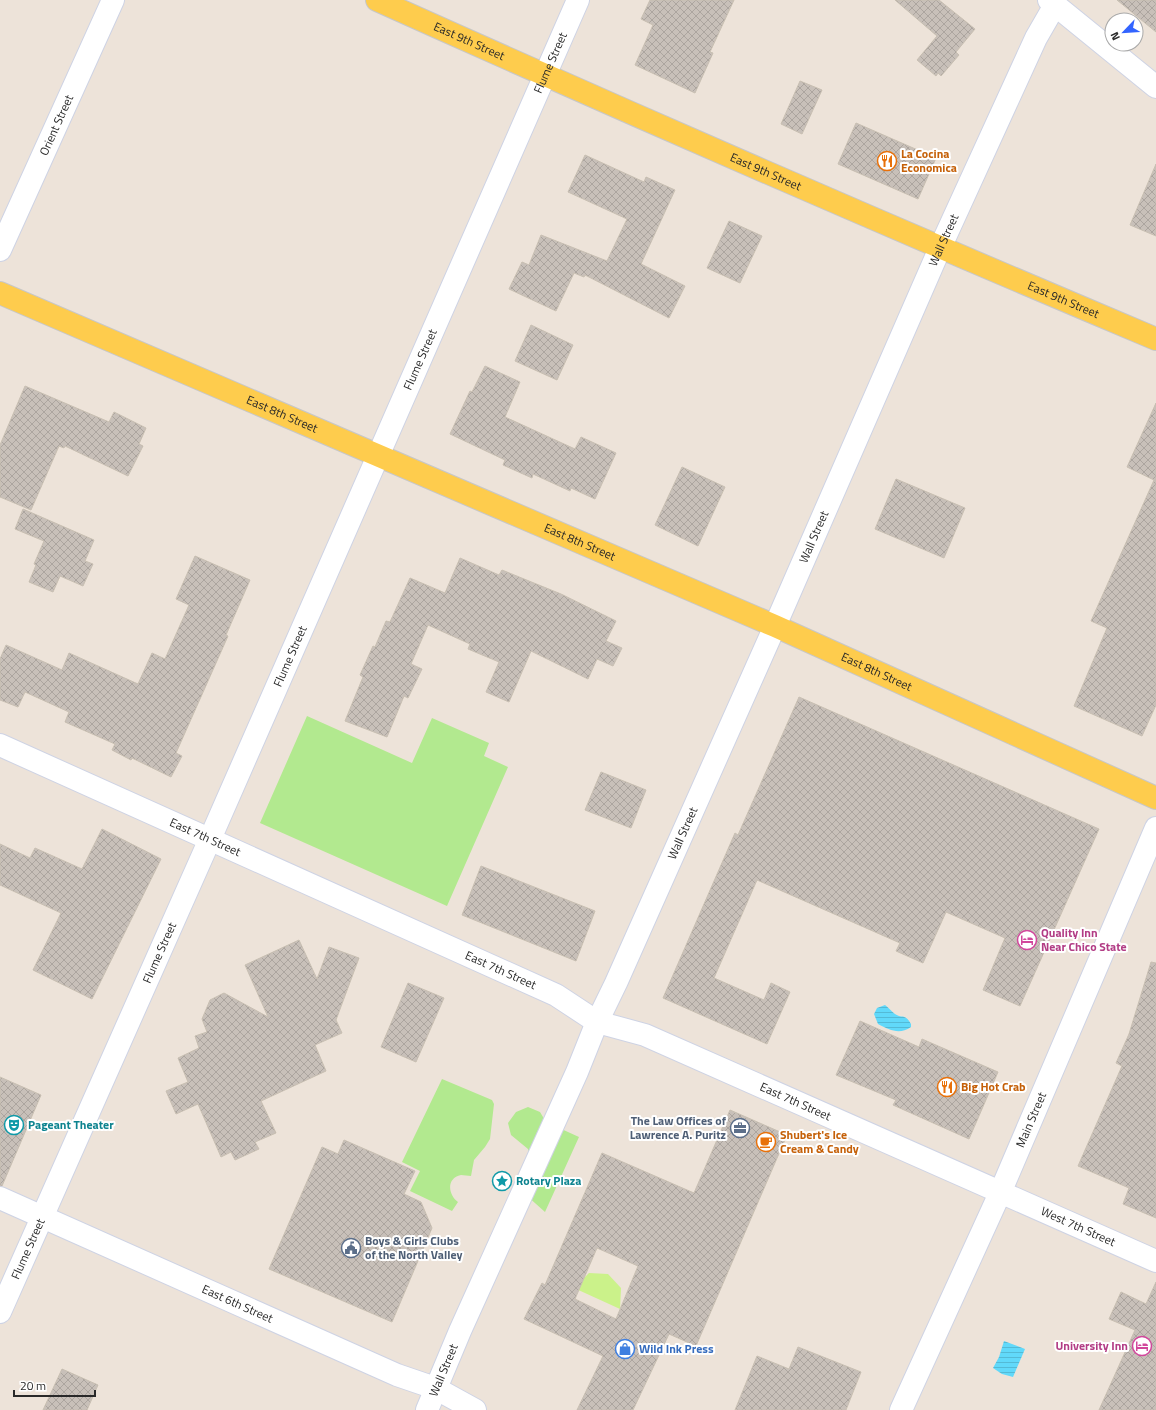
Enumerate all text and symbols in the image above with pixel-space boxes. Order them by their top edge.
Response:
north arrow [1104,12,1144,52]
street label: East 9th Street [431,17,509,65]
street label: Flume Street [528,28,572,96]
text: N [1106,29,1124,43]
street label: Orient Street [34,91,78,159]
place label: La Cocina Economica [901,144,957,177]
street label: East 9th Street [727,148,805,196]
restaurant icon: La Cocina Economica [876,150,898,172]
street label: Wall Street [923,210,964,269]
street label: East 9th Street [1025,276,1103,323]
street label: Flume Street [398,325,442,393]
street label: East 8th Street [244,390,322,438]
street label: Wall Street [794,507,834,566]
street label: East 8th Street [541,518,619,566]
street label: Flume Street [268,622,312,690]
street label: East 8th Street [838,647,916,696]
street label: Wall Street [662,803,703,862]
street label: East 7th Street [167,813,245,861]
street label: Flume Street [137,918,181,986]
place label: Quality Inn Near Chico State [1041,923,1127,956]
hotel icon: Quality Inn Near Chico State [1016,929,1038,951]
street label: East 7th Street [462,945,540,994]
restaurant icon: Big Hot Crab [936,1076,958,1098]
street label: East 7th Street [757,1077,835,1126]
place label: Big Hot Crab [961,1077,1026,1096]
street label: Main Street [1010,1088,1051,1150]
place label: The Law Offices of Lawrence A. Puritz [630,1111,727,1144]
theatre icon: Pageant Theater [3,1114,25,1136]
place label: Pageant Theater [28,1115,114,1134]
office icon: The Law Offices of Lawrence A. Puritz [729,1117,751,1139]
place label: Shubert's Ice Cream & Candy [780,1125,859,1158]
cafe icon: Shubert's Ice Cream & Candy [755,1131,777,1153]
place icon: Rotary Plaza [491,1170,513,1192]
place label: Rotary Plaza [516,1171,581,1190]
street label: West 7th Street [1038,1201,1119,1251]
street label: Flume Street [6,1214,50,1282]
place label: Boys & Girls Clubs of the North Valley [365,1231,462,1264]
public building icon: Boys & Girls Clubs of the North Valley [340,1237,362,1259]
street label: East 6th Street [199,1279,277,1328]
hotel icon: University Inn [1131,1335,1153,1357]
place label: University Inn [1056,1336,1128,1355]
shop icon: Wild Ink Press [614,1338,636,1360]
place label: Wild Ink Press [639,1339,714,1358]
street label: Wall Street [424,1340,463,1399]
scale bar [14,1372,95,1398]
text: 20 m [20,1376,46,1395]

